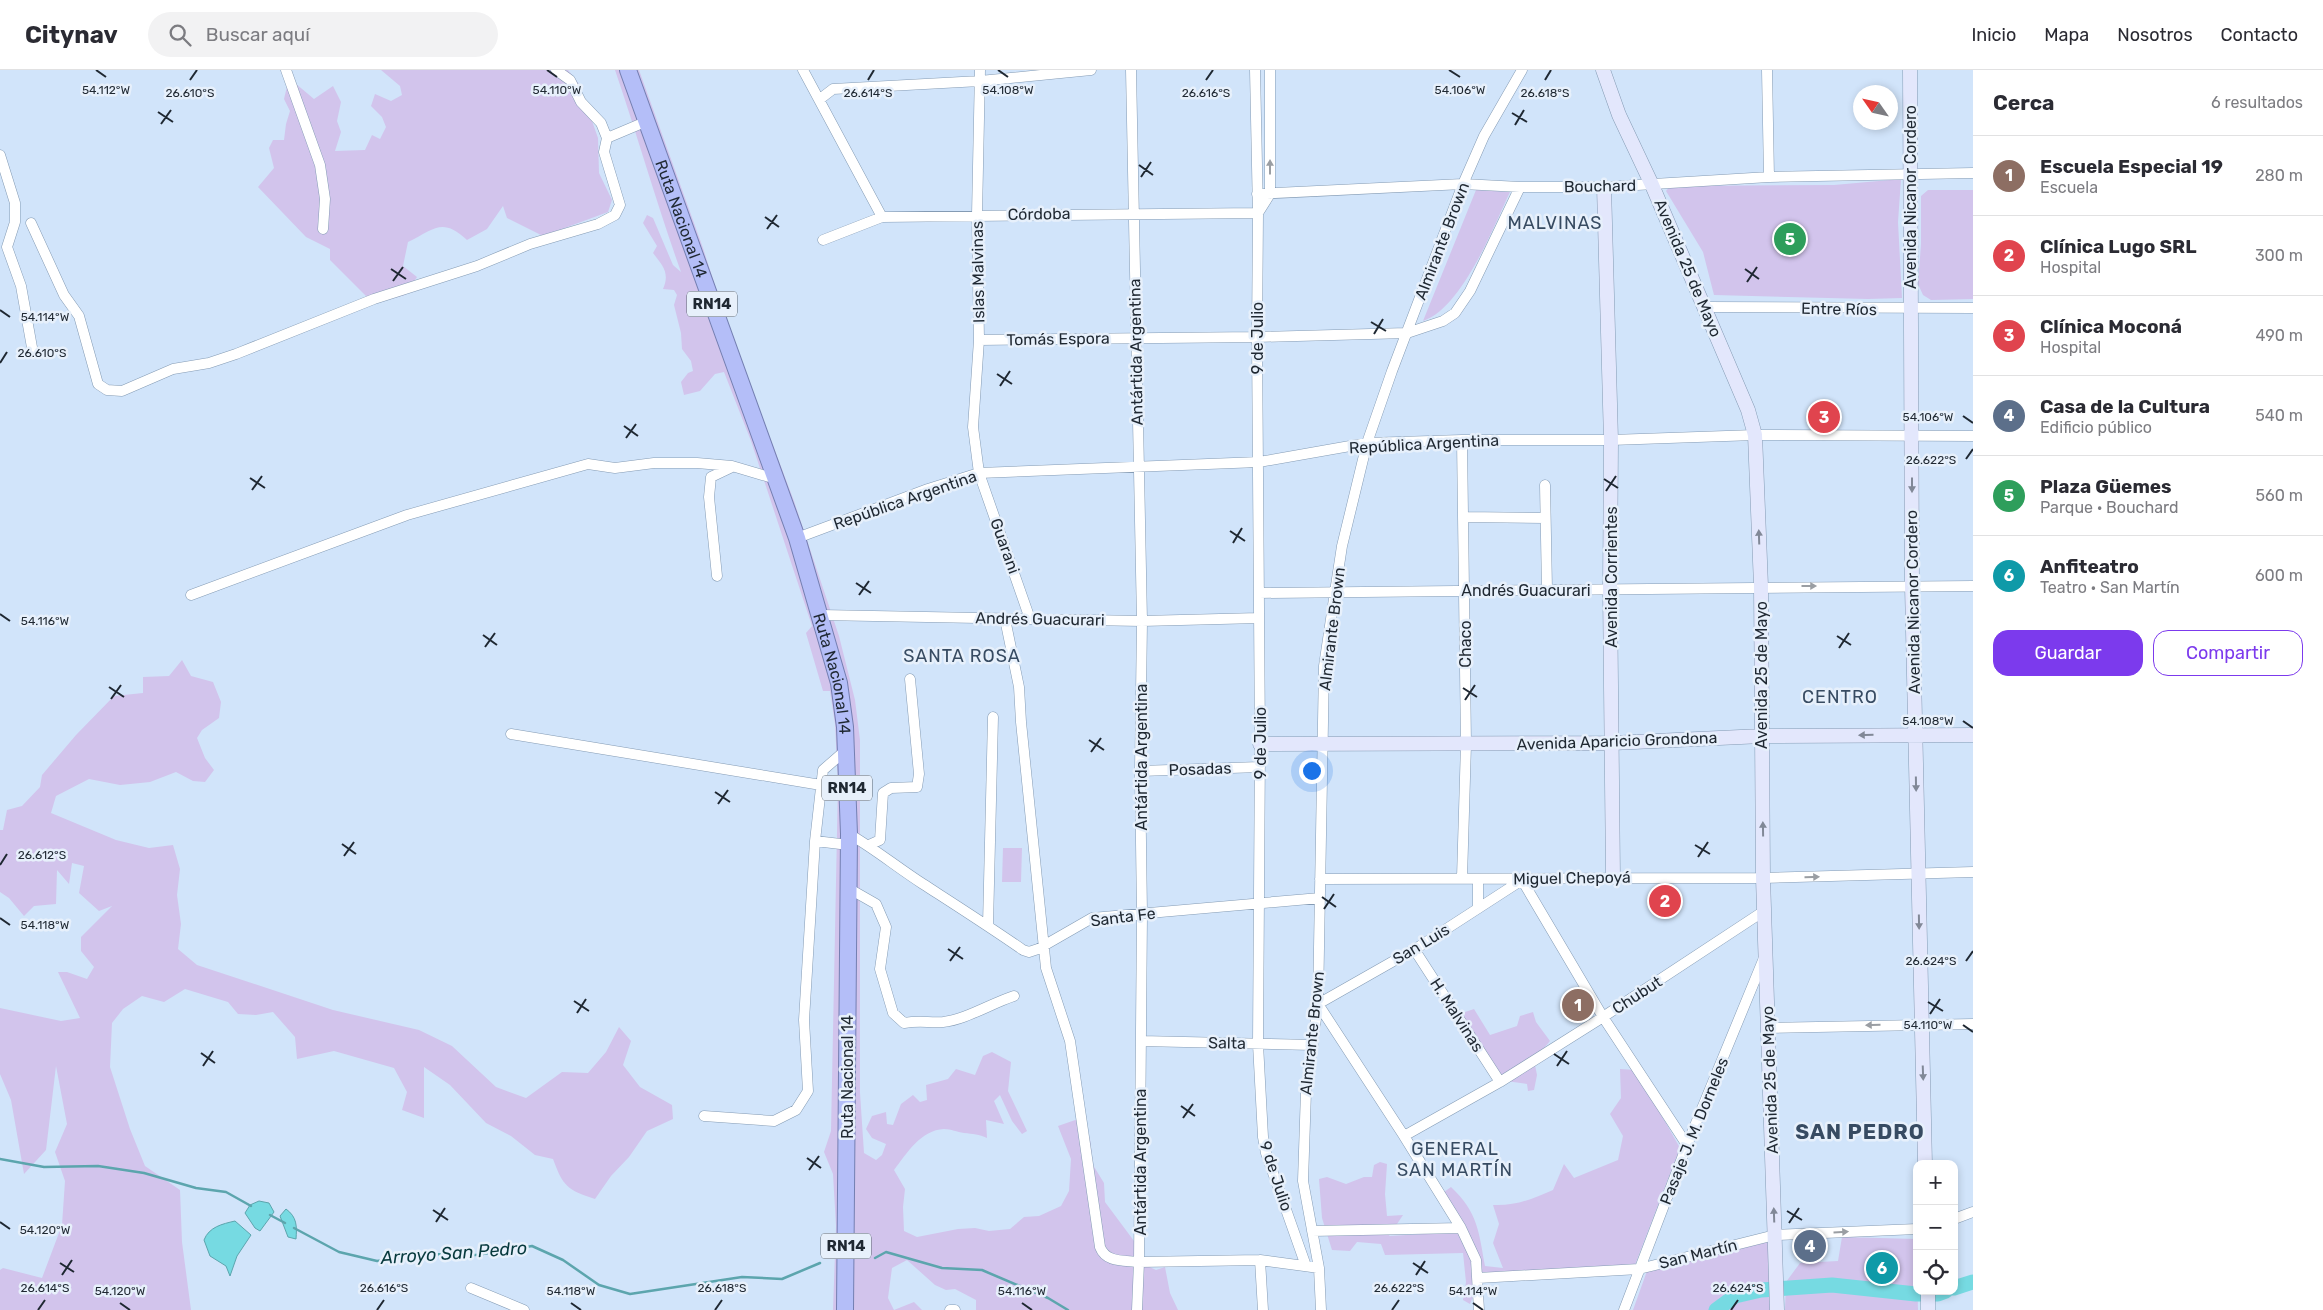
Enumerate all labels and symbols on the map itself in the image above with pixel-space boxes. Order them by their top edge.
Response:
text: 54.112°W [82,83,130,97]
text: 54.110°W [533,83,582,97]
text: 54.108°W [982,83,1034,97]
text: 54.106°W [1435,83,1486,97]
north arrow [1853,85,1898,130]
text: 26.610°S [166,86,215,100]
text: 26.614°S [844,86,892,100]
text: 26.616°S [1182,86,1230,100]
text: 26.618°S [1520,86,1570,100]
street label: Avenida Nicanor Cordero [1901,105,1920,289]
street label: Ruta Nacional 14 [652,157,712,280]
one-way arrow [1266,159,1274,175]
street label: Bouchard [1564,176,1636,196]
street label: Almirante Brown [1411,180,1473,302]
street label: Avenida 25 de Mayo [1650,196,1726,340]
street label: Córdoba [1007,204,1071,224]
district label: MALVINAS [1507,212,1603,234]
pin: 5 [1774,220,1806,258]
street label: Islas Malvinas [968,221,988,323]
street label: Antártida Argentina [1125,278,1147,426]
road number: RN14 [687,292,737,316]
street label: Entre Ríos [1801,299,1877,319]
street label: 9 de Julio [1248,302,1267,374]
text: 54.114°W [21,310,70,324]
street label: Tomás Espora [1006,329,1110,349]
text: 26.610°S [18,346,67,360]
pin: 3 [1808,398,1840,436]
text: 54.106°W [1903,410,1954,424]
street label: República Argentina [1348,431,1500,457]
text: 26.622°S [1906,453,1956,467]
street label: República Argentina [831,467,979,533]
one-way arrow [1908,478,1916,494]
street label: Avenida Corrientes [1602,506,1621,648]
street label: Avenida Nicanor Cordero [1902,510,1924,694]
street label: Guarani [986,516,1024,576]
one-way arrow [1754,529,1762,545]
street label: Almirante Brown [1315,566,1349,692]
street label: Andrés Guacurari [1461,581,1591,600]
one-way arrow [1802,582,1818,590]
street label: Avenida 25 de Mayo [1752,601,1771,749]
street label: Andrés Guacurari [975,608,1105,630]
street label: Ruta Nacional 14 [810,611,855,735]
text: 54.116°W [21,614,70,628]
street label: Chaco [1456,620,1475,668]
district label: SANTA ROSA [903,645,1021,667]
street label: Antártida Argentina [1132,684,1151,830]
district label: CENTRO [1802,686,1878,708]
street label: 9 de Julio [1251,707,1270,779]
text: 54.108°W [1902,714,1954,728]
street label: Avenida Aparicio Grondona [1516,728,1718,754]
one-way arrow [1858,731,1874,739]
street label: Posadas [1168,758,1232,780]
your location [1299,758,1325,784]
road number: RN14 [822,776,872,800]
one-way arrow [1912,776,1920,792]
one-way arrow [1759,821,1767,837]
text: 26.612°S [18,848,66,862]
street label: Miguel Chepoyá [1513,867,1631,889]
one-way arrow [1804,872,1820,880]
pin: 2 [1649,882,1681,920]
street label: Santa Fe [1089,904,1157,930]
one-way arrow [1915,914,1923,930]
text: 54.118°W [21,918,70,932]
street label: San Luis [1389,920,1453,968]
text: 26.624°S [1906,954,1956,968]
street label: Almirante Brown [1296,970,1328,1096]
street label: Chubut [1609,972,1665,1018]
street label: H. Malvinas [1426,975,1488,1055]
pin: 1 [1562,986,1594,1024]
street label: Avenida 25 de Mayo [1758,1006,1782,1154]
street label: Ruta Nacional 14 [838,1015,857,1139]
text: 54.110°W [1904,1018,1953,1032]
one-way arrow [1865,1022,1881,1030]
street label: Salta [1208,1033,1246,1053]
street label: Pasaje J. M. Dorneles [1656,1055,1732,1207]
one-way arrow [1919,1065,1927,1081]
street label: Antártida Argentina [1131,1089,1150,1235]
district label: SAN PEDRO [1795,1119,1925,1144]
district label: GENERAL SAN MARTÍN [1397,1138,1513,1181]
street label: 9 de Julio [1256,1139,1296,1213]
one-way arrow [1770,1207,1778,1223]
text: 54.120°W [20,1223,71,1237]
pin: 4 [1794,1227,1826,1265]
one-way arrow [1833,1228,1849,1236]
road number: RN14 [821,1234,871,1258]
street label: San Martín [1657,1235,1739,1273]
water label: Arroyo San Pedro [379,1237,528,1269]
pin: 6 [1866,1249,1898,1287]
text: 26.614°S [21,1281,69,1295]
text: 26.616°S [360,1281,408,1295]
text: 26.618°S [697,1281,747,1295]
text: 26.622°S [1374,1281,1424,1295]
text: 26.624°S [1713,1281,1763,1295]
text: 54.120°W [95,1284,146,1298]
text: 54.118°W [547,1284,596,1298]
text: 54.116°W [998,1284,1047,1298]
text: 54.114°W [1449,1284,1498,1298]

